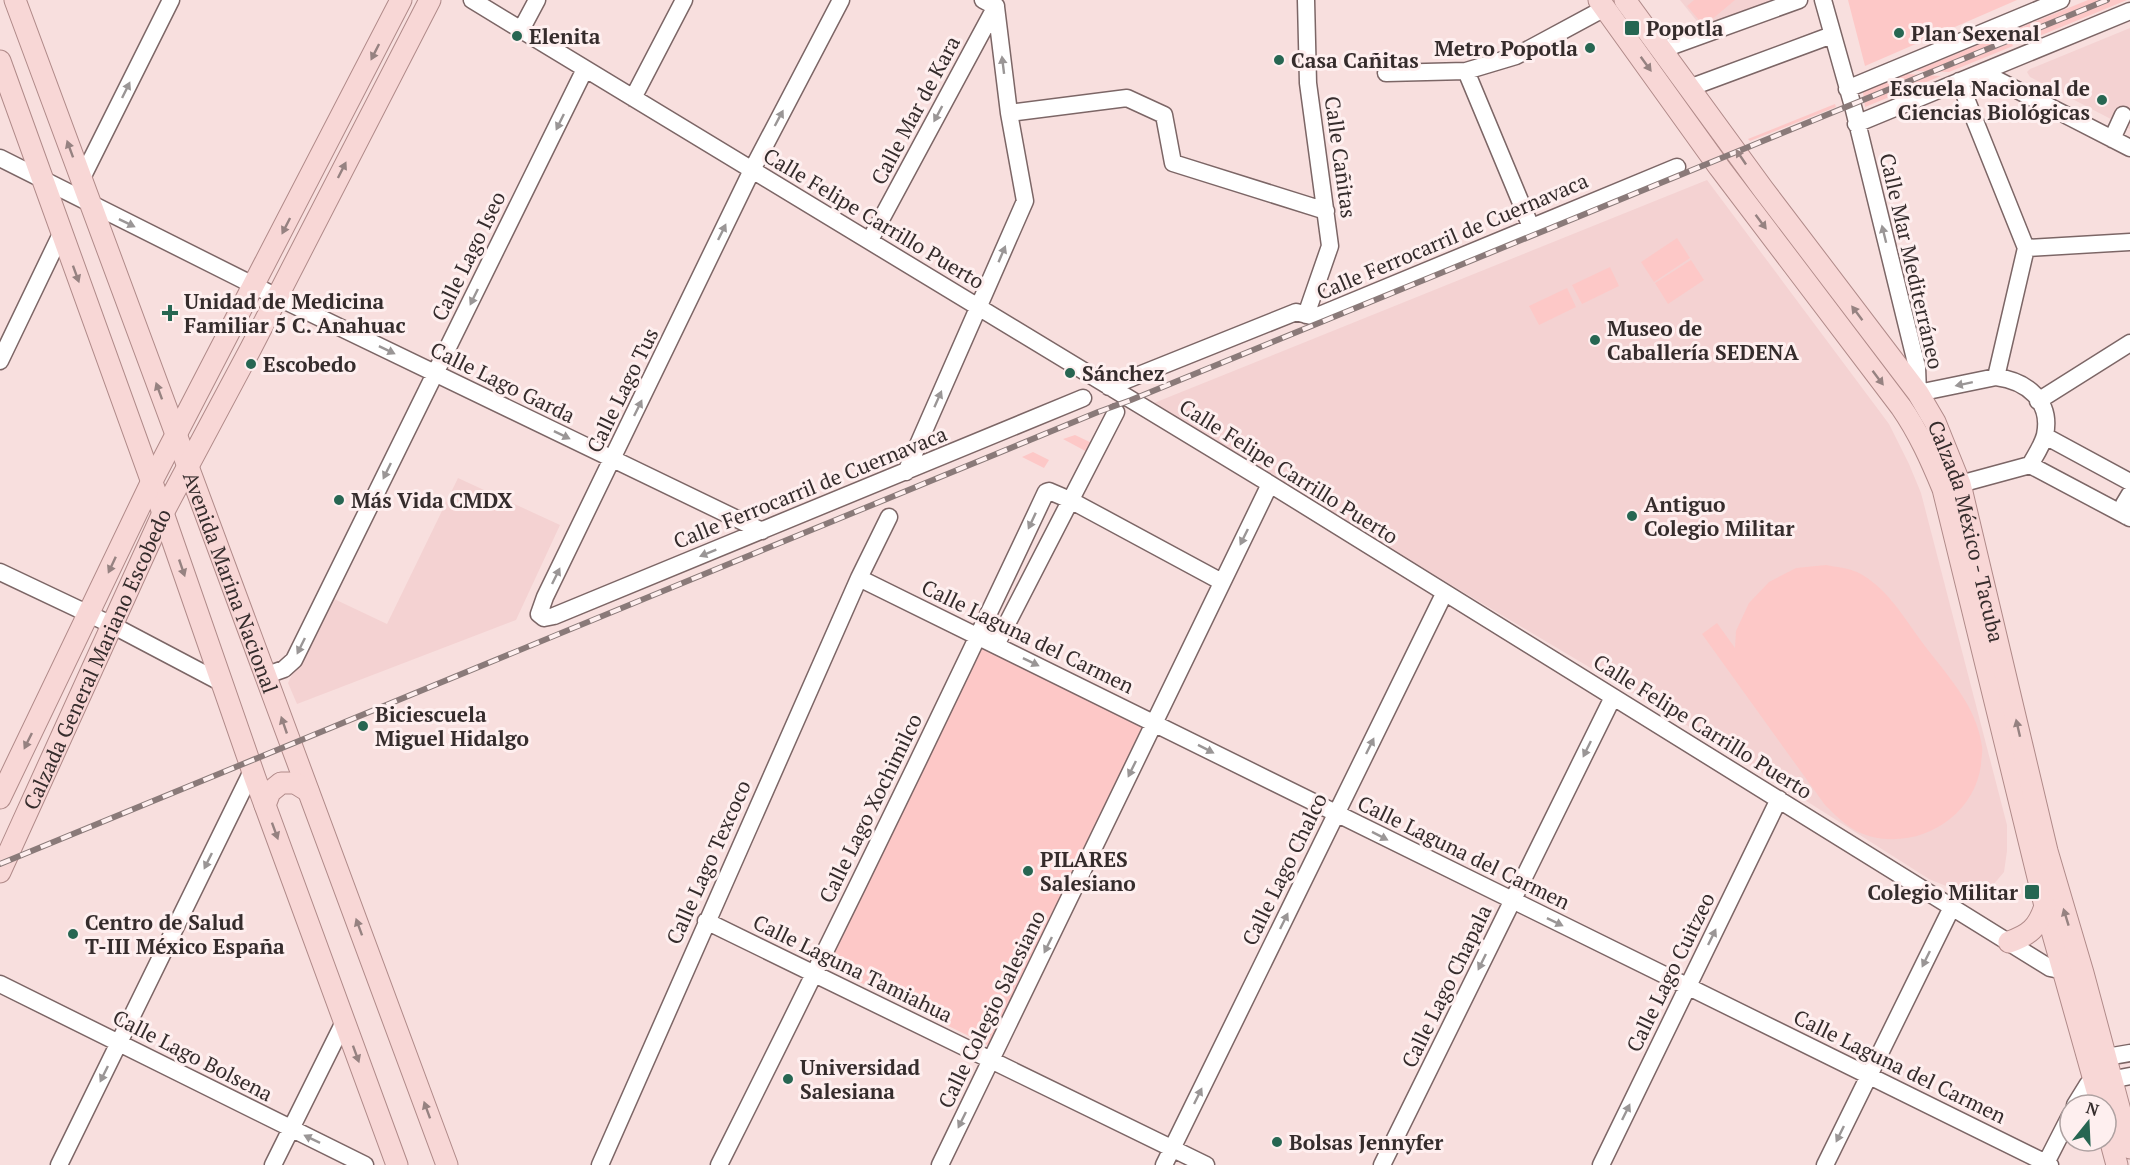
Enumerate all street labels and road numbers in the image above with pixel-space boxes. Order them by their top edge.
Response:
street label: Calle Mar de Kara [864,30,966,189]
street label: Calle Cañitas [1319,94,1363,220]
street label: Calle Felipe Carrillo Puerto [758,141,990,295]
street label: Calle Mar Mediterráneo [1874,150,1950,372]
street label: Calle Ferrocarril de Cuernavaca [1312,166,1593,306]
street label: Calle Lago Iseo [425,186,511,326]
street label: Calle Lago Tus [580,323,664,457]
street label: Calle Lago Garda [426,335,580,429]
street label: Calle Felipe Carrillo Puerto [1174,392,1404,550]
street label: Calzada México - Tacuba [1922,416,2011,645]
street label: Calle Ferrocarril de Cuernavaca [669,419,951,555]
street label: Avenida Marina Nacional [177,468,285,697]
street label: Calzada General Mariano Escobedo [16,504,177,814]
street label: Calle Laguna del Carmen [917,572,1139,700]
street label: Calle Felipe Carrillo Puerto [1588,647,1818,805]
street label: Calle Lago Xochimilco [812,709,928,907]
street label: Calle Lago Texcoco [659,776,757,948]
street label: Calle Lago Chalco [1235,788,1333,950]
street label: Calle Laguna del Carmen [1353,788,1575,916]
street label: Calle Lago Cuitzeo [1619,888,1721,1056]
street label: Calle Lago Chapala [1394,899,1498,1072]
street label: Calle Colegio Salesiano [931,905,1051,1113]
street label: Calle Laguna Tamiahua [749,907,958,1029]
street label: Calle Laguna del Carmen [1789,1002,2011,1130]
street label: Calle Lago Bolsena [108,1003,278,1108]

